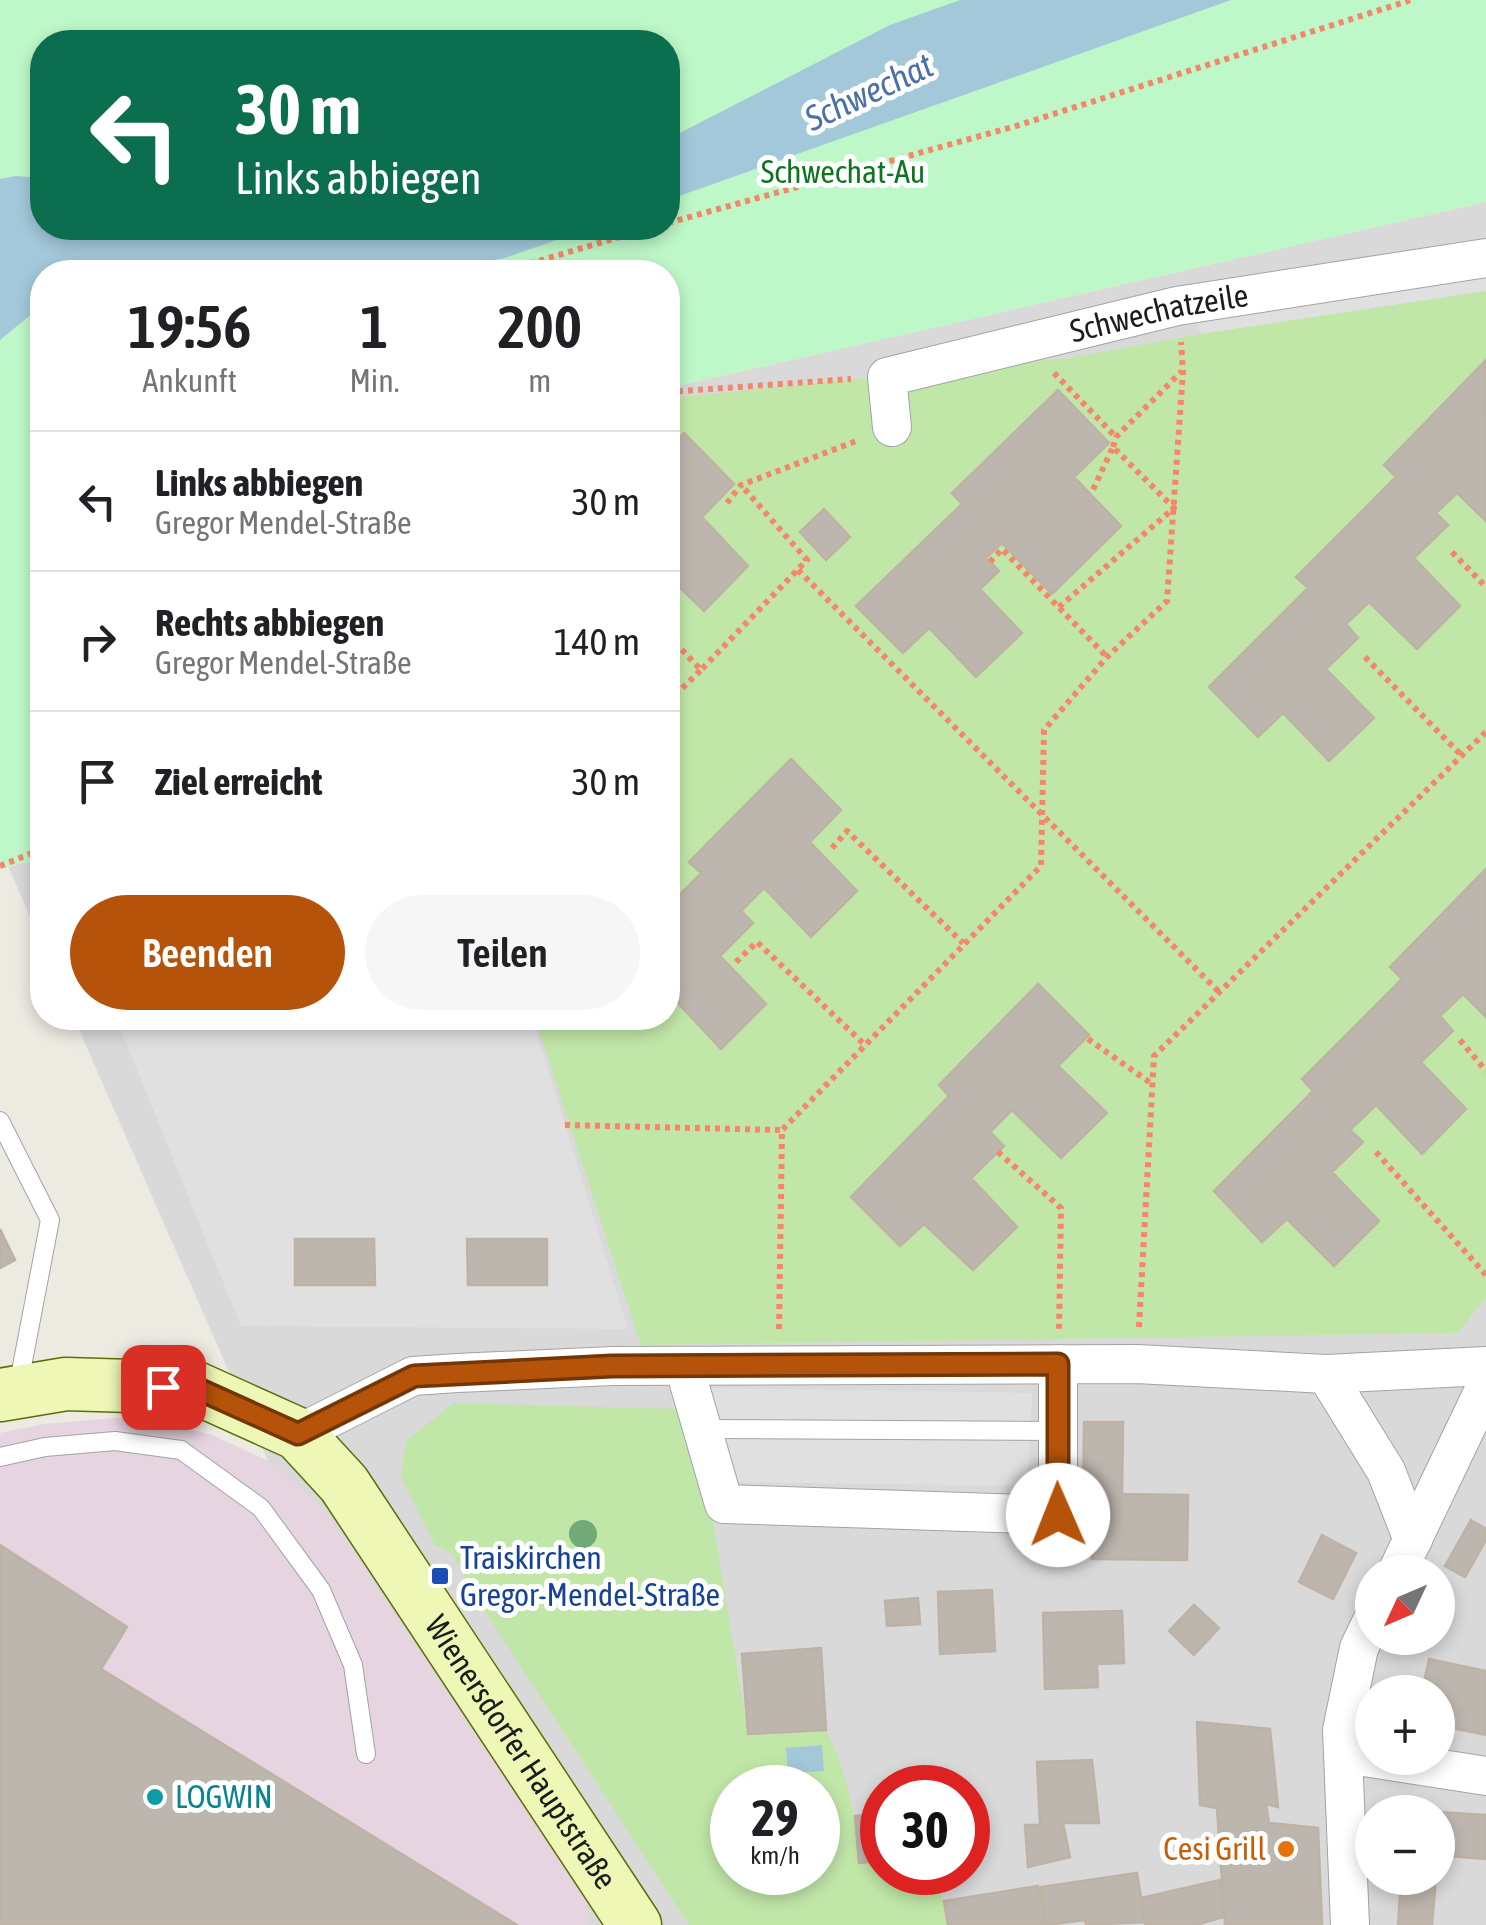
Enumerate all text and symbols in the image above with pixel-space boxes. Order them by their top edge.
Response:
water label: Schwechat [797,44,939,139]
text: 30 m [235,69,361,149]
icon: left [70,70,200,200]
text: Links abbiegen [235,152,482,204]
park label: Schwechat-Au [761,153,925,190]
street label: Schwechatzeile [1066,276,1251,350]
text: 19:56 [128,292,251,361]
text: 1 [360,292,389,361]
text: 200 [497,292,582,361]
text: Ankunft [143,362,237,399]
text: Min. [349,362,399,399]
text: m [528,362,551,399]
text: Links abbiegen [155,461,363,504]
icon: left [70,474,125,529]
text: 30 m [572,480,640,523]
text: Gregor Mendel-Straße [155,504,411,541]
text: Rechts abbiegen [155,601,384,644]
icon: right [70,614,125,669]
text: 140 m [554,620,640,663]
text: Gregor Mendel-Straße [155,644,411,681]
icon: arrive [70,754,125,809]
text: Ziel erreicht [155,760,322,803]
text: 30 m [572,760,640,803]
button: Beenden [70,895,345,1010]
button: Teilen [365,895,640,1010]
pin [121,1345,206,1430]
icon: arrive [136,1360,191,1415]
position arrow [1006,1463,1110,1567]
place label: Traiskirchen Gregor-Mendel-Straße [460,1539,720,1613]
north arrow [1355,1555,1455,1655]
map controls [1355,1555,1455,1895]
marker: Traiskirchen Gregor-Mendel-Straße [429,1565,451,1587]
street label: Wienersdorfer Hauptstraße [418,1608,625,1895]
button: + [1355,1675,1455,1775]
speed limit sign: 30 [860,1765,990,1895]
place label: LOGWIN [175,1778,273,1815]
marker: LOGWIN [144,1786,166,1808]
text: 29 [751,1789,798,1847]
button: − [1355,1795,1455,1895]
place label: Cesi Grill [1163,1830,1267,1867]
marker: Cesi Grill [1275,1838,1297,1860]
text: km/h [750,1841,800,1869]

